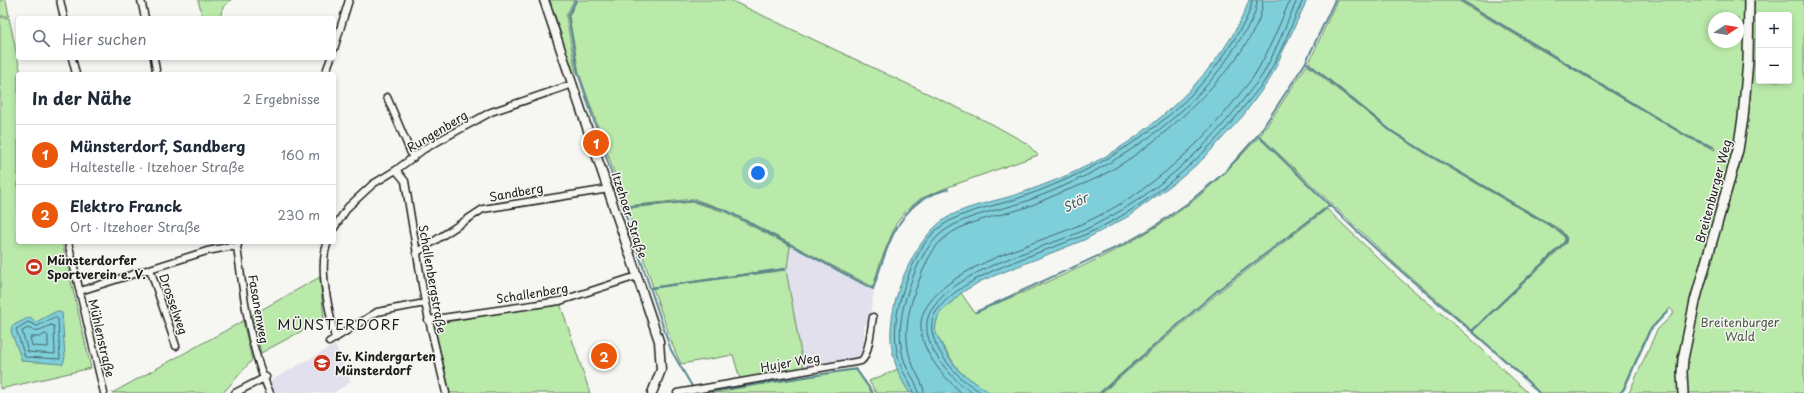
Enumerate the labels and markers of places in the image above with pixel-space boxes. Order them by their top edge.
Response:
pin: 1 [583,128,609,158]
place label: Münsterdorfer Sportverein e. V. [47,251,146,283]
sports icon: Münsterdorfer Sportverein e. V. [24,257,44,277]
pin: 2 [591,341,617,371]
place label: Ev. Kindergarten Münsterdorf [335,347,436,379]
school or university icon: Ev. Kindergarten Münsterdorf [312,353,332,373]

